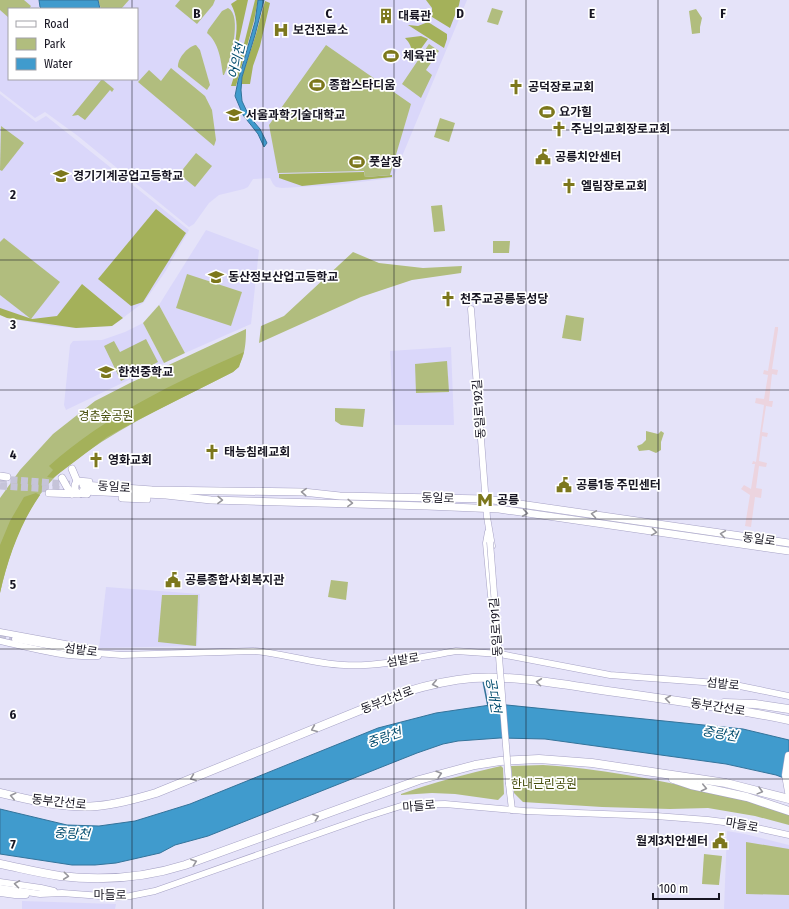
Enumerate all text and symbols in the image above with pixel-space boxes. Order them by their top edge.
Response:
text: B [193,6,201,21]
text: C [326,6,333,21]
text: D [456,6,464,21]
text: E [589,6,595,21]
text: F [720,6,726,21]
building icon: 대륙관 [377,7,395,25]
legend [8,8,138,80]
place label: 대륙관 [398,9,431,23]
text: Road [44,17,69,31]
hospital icon: 보건진료소 [272,21,290,39]
place label: 보건진료소 [293,23,348,37]
text: Park [44,37,66,51]
water label: 어의천 [225,41,248,80]
sports icon: 체육관 [382,47,400,65]
place label: 체육관 [403,49,436,63]
text: Water [44,57,73,71]
sports icon: 종합스타디움 [308,76,326,94]
place label: 종합스타디움 [329,78,395,92]
church icon: 공덕장로교회 [507,78,525,96]
place label: 공덕장로교회 [528,80,594,94]
sports icon: 요가힐 [538,103,556,121]
place label: 요가힐 [559,105,592,119]
school or university icon: 서울과학기술대학교 [225,106,243,124]
place label: 서울과학기술대학교 [246,108,345,122]
church icon: 주님의교회장로교회 [550,120,568,138]
place label: 주님의교회장로교회 [571,122,670,136]
public building icon: 공릉치안센터 [534,148,552,166]
place label: 공릉치안센터 [555,150,621,164]
sports icon: 풋살장 [348,153,366,171]
place label: 풋살장 [369,155,402,169]
school or university icon: 경기기계공업고등학교 [52,167,70,185]
place label: 경기기계공업고등학교 [73,169,183,183]
church icon: 엘림장로교회 [560,177,578,195]
place label: 엘림장로교회 [581,179,647,193]
text: 2 [9,187,16,202]
school or university icon: 동산정보산업고등학교 [207,268,225,286]
place label: 동산정보산업고등학교 [228,270,338,284]
church icon: 천주교공릉동성당 [439,290,457,308]
place label: 천주교공릉동성당 [460,292,548,306]
text: 3 [9,317,16,332]
school or university icon: 한천중학교 [97,363,115,381]
place label: 한천중학교 [118,365,173,379]
street label: 동일로192길 [470,379,488,439]
park label: 경춘숲공원 [78,409,134,423]
church icon: 태능침례교회 [203,443,221,461]
place label: 태능침례교회 [224,445,290,459]
text: 4 [10,447,17,462]
church icon: 영화교회 [87,451,105,469]
place label: 영화교회 [108,453,152,467]
public building icon: 공릉1동 주민센터 [555,476,573,494]
place label: 공릉1동 주민센터 [576,478,661,492]
street label: 동일로 [97,479,131,495]
one-way arrow [301,488,307,497]
street label: 동일로 [421,490,455,506]
metro station icon: 공릉 [476,491,494,509]
place label: 공릉 [497,493,519,507]
one-way arrow [217,496,223,504]
one-way arrow [347,499,353,508]
one-way arrow [522,508,528,517]
one-way arrow [591,510,597,519]
one-way arrow [651,527,657,536]
one-way arrow [720,530,726,539]
street label: 동일로 [742,530,776,548]
public building icon: 공릉종합사회복지관 [164,571,182,589]
place label: 공릉종합사회복지관 [185,573,284,587]
text: 5 [10,577,16,592]
street label: 동일로191길 [487,597,505,657]
street label: 섬밭로 [64,641,98,659]
street label: 섬밭로 [386,650,420,670]
street label: 섬밭로 [706,675,740,693]
water label: 공대천 [483,676,504,715]
one-way arrow [536,678,542,687]
one-way arrow [432,679,438,687]
street label: 동부간선로 [359,684,415,716]
one-way arrow [665,695,671,704]
street label: 동부간선로 [690,696,746,718]
text: 6 [10,707,17,722]
water label: 중랑천 [701,723,740,744]
one-way arrow [310,724,318,732]
water label: 중랑천 [365,724,405,750]
one-way arrow [435,770,442,779]
one-way arrow [190,774,197,782]
park label: 한내근린공원 [511,777,577,791]
one-way arrow [701,783,707,791]
one-way arrow [757,786,764,795]
one-way arrow [9,792,16,800]
street label: 동부간선로 [31,792,87,812]
street label: 마들로 [402,798,436,814]
one-way arrow [312,814,319,822]
street label: 마들로 [724,815,760,835]
water label: 중랑천 [54,825,91,842]
public building icon: 월계3치안센터 [711,832,729,850]
place label: 월계3치안센터 [636,834,708,848]
text: 7 [10,837,16,852]
one-way arrow [190,858,197,866]
one-way arrow [63,872,69,881]
scale bar [653,875,719,901]
one-way arrow [14,880,20,889]
text: 100 m [659,882,688,896]
street label: 마들로 [93,888,127,902]

